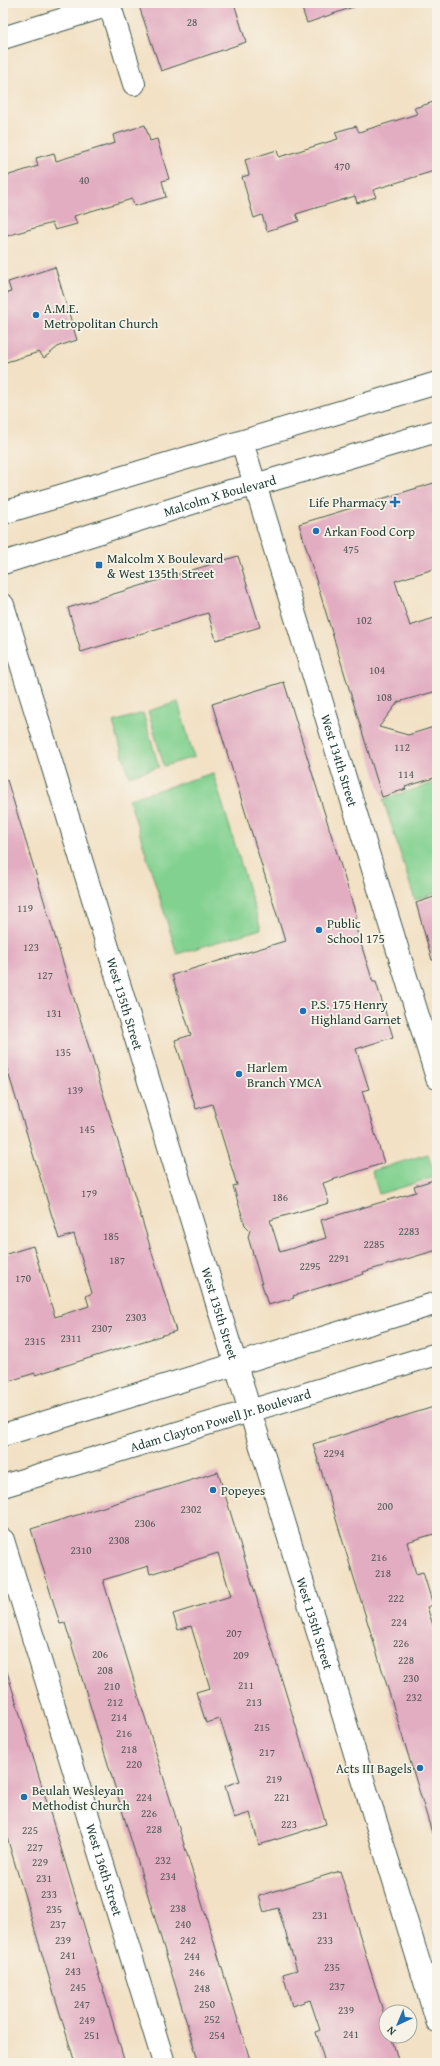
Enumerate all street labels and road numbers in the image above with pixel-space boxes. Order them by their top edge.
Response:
street label: Malcolm X Boulevard [161,470,278,521]
street label: West 134th Street [316,712,363,809]
street label: West 135th Street [102,955,148,1053]
street label: West 135th Street [197,1265,243,1362]
street label: Adam Clayton Powell Jr. Boulevard [128,1383,313,1456]
street label: West 135th Street [292,1575,338,1672]
street label: West 136th Street [81,1821,128,1919]

